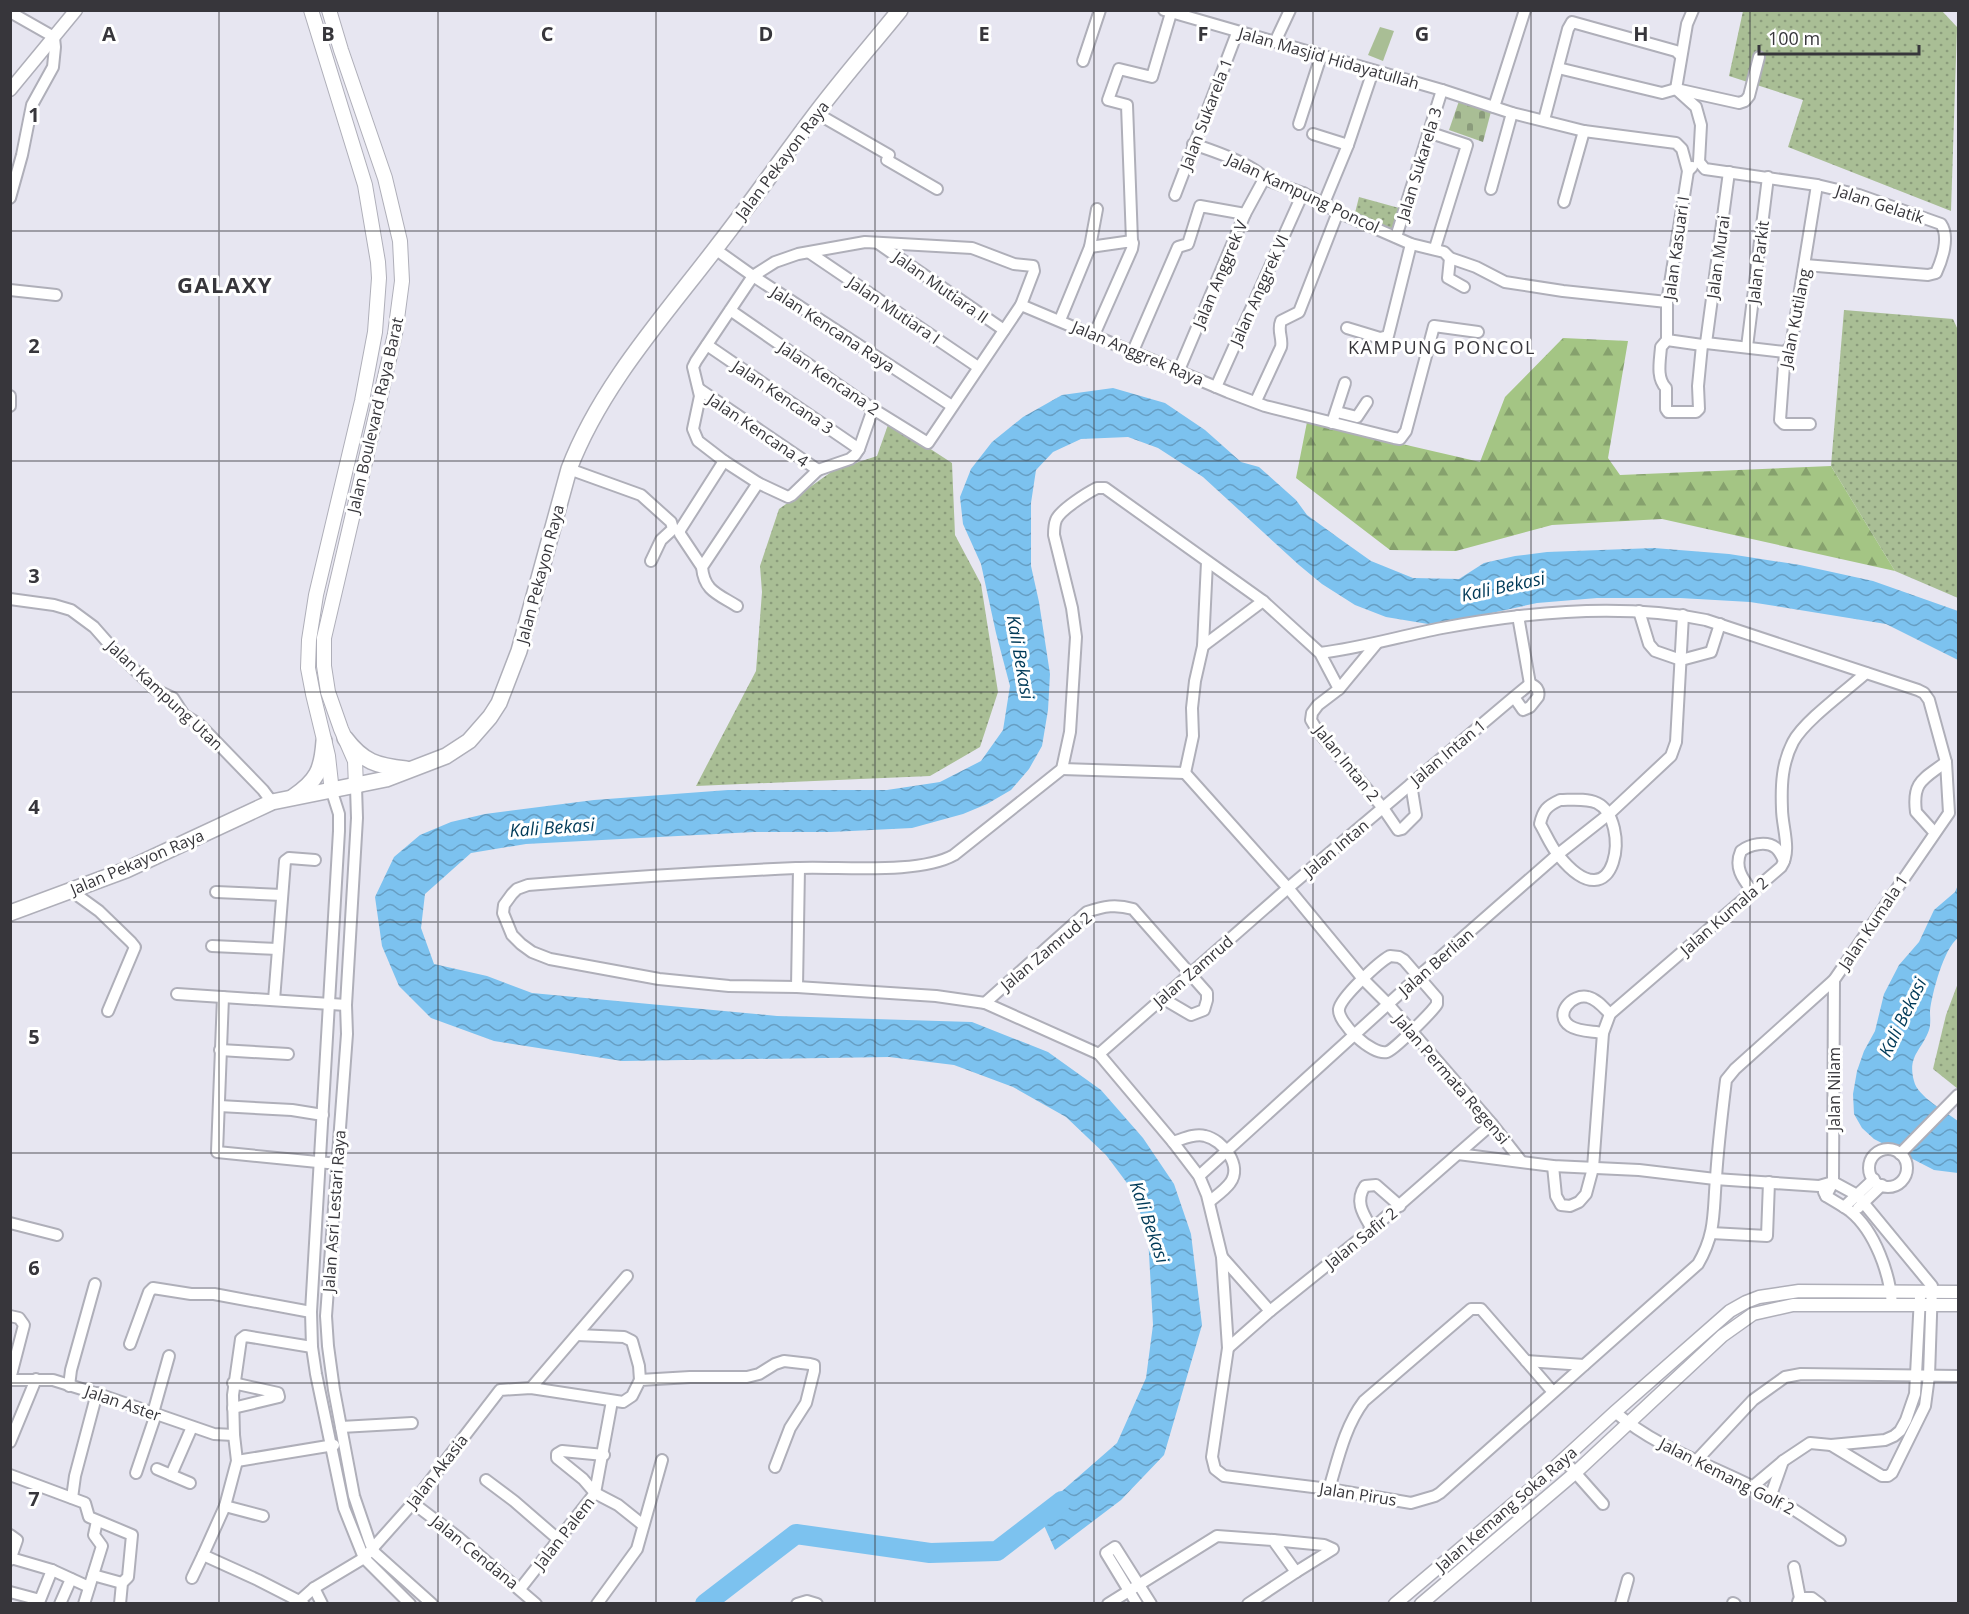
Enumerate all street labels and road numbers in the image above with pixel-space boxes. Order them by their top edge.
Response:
street label: Jalan Masjid Hidayatullah [1234,21,1422,94]
street label: Jalan Sukarela 1 [1174,55,1237,175]
street label: Jalan Pekayon Raya [729,96,834,225]
street label: Jalan Sukarela 3 [1391,104,1447,225]
street label: Jalan Kampung Poncol [1221,147,1383,238]
street label: Jalan Gelatik [1831,179,1928,229]
street label: Jalan Kasuari I [1658,195,1694,303]
street label: Jalan Murai [1701,214,1735,302]
street label: Jalan Anggrek V [1187,216,1253,333]
street label: Jalan Parkit [1742,219,1774,307]
street label: Jalan Anggrek VI [1224,231,1293,351]
street label: Jalan Mutiara II [890,247,992,327]
street label: Jalan Kutilang [1774,266,1815,372]
street label: Jalan Mutiara I [844,272,944,348]
street label: Jalan Kencana Raya [765,280,899,377]
street label: Jalan Boulevard Raya Barat [341,315,408,517]
street label: Jalan Anggrek Raya [1067,315,1207,391]
street label: Jalan Kencana 2 [773,335,884,420]
street label: Jalan Kencana 3 [727,354,838,439]
street label: Jalan Kencana 4 [702,387,813,472]
street label: Jalan Pekayon Raya [510,502,569,648]
street label: Jalan Kampung Utan [100,634,228,755]
street label: Jalan Intan 1 [1404,714,1490,791]
street label: Jalan Intan 2 [1308,719,1385,806]
street label: Jalan Intan [1297,814,1373,883]
street label: Jalan Pekayon Raya [65,824,207,901]
street label: Jalan Kumala 1 [1832,870,1913,975]
street label: Jalan Kumala 2 [1674,872,1773,962]
street label: Jalan Zamrud 2 [994,906,1096,997]
street label: Jalan Berlian [1392,923,1478,1002]
street label: Jalan Zamrud [1147,930,1238,1013]
street label: Jalan Permata Regensi [1388,1008,1515,1149]
street label: Jalan Nilam [1823,1047,1845,1133]
street label: Jalan Asri Lestari Raya [317,1129,351,1295]
street label: Jalan Safir 2 [1319,1202,1402,1275]
street label: Jalan Aster [80,1379,164,1426]
street label: Jalan Akasia [400,1430,473,1514]
street label: Jalan Kemang Golf 2 [1654,1431,1798,1520]
street label: Jalan Kemang Soka Raya [1429,1441,1581,1578]
street label: Jalan Pirus [1316,1477,1398,1511]
street label: Jalan Palem [527,1492,599,1575]
street label: Jalan Cendana [425,1509,523,1594]

